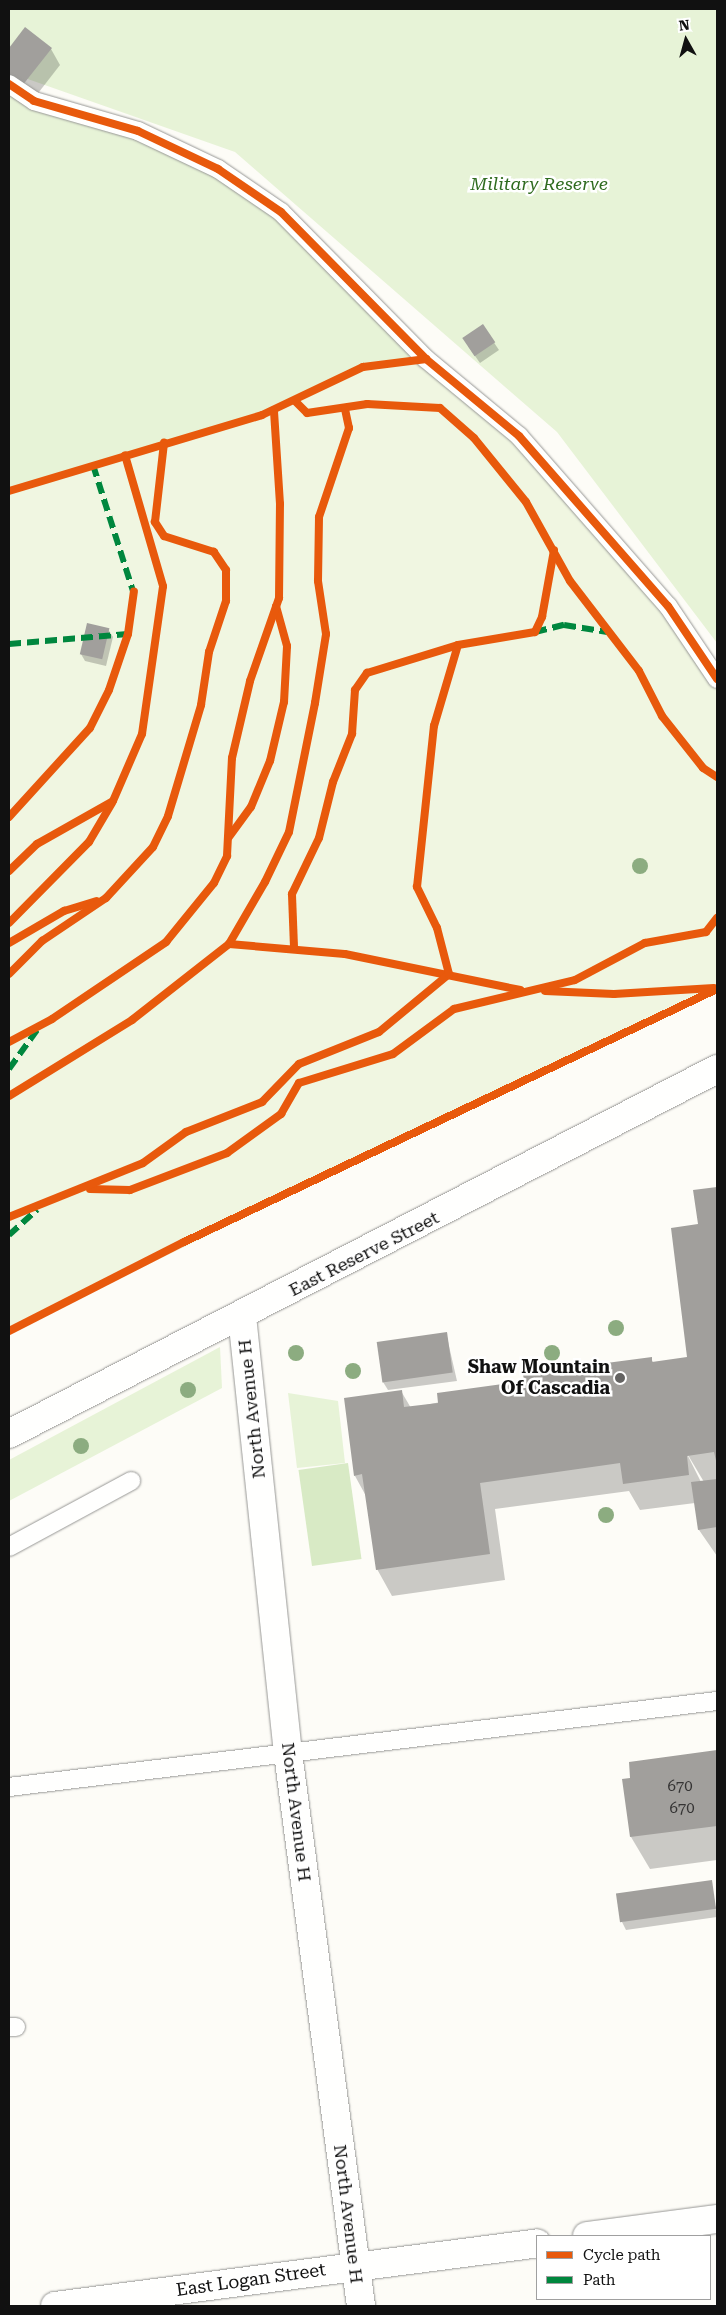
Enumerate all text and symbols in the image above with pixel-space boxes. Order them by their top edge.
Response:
north arrow [661,15,711,65]
text: N [678,17,690,34]
park label: Military Reserve [470,173,608,195]
street label: East Reserve Street [285,1207,443,1301]
street label: North Avenue H [234,1338,270,1480]
place label: Shaw Mountain Of Cascadia [468,1357,610,1400]
marker: Shaw Mountain Of Cascadia [614,1372,626,1384]
street label: North Avenue H [277,1741,315,1883]
house number: 670 [667,1778,693,1796]
house number: 670 [669,1800,695,1818]
street label: North Avenue H [329,2143,367,2285]
legend [536,2235,711,2300]
text: Cycle path [583,2246,660,2264]
street label: East Logan Street [175,2259,327,2301]
text: Path [583,2271,616,2289]

